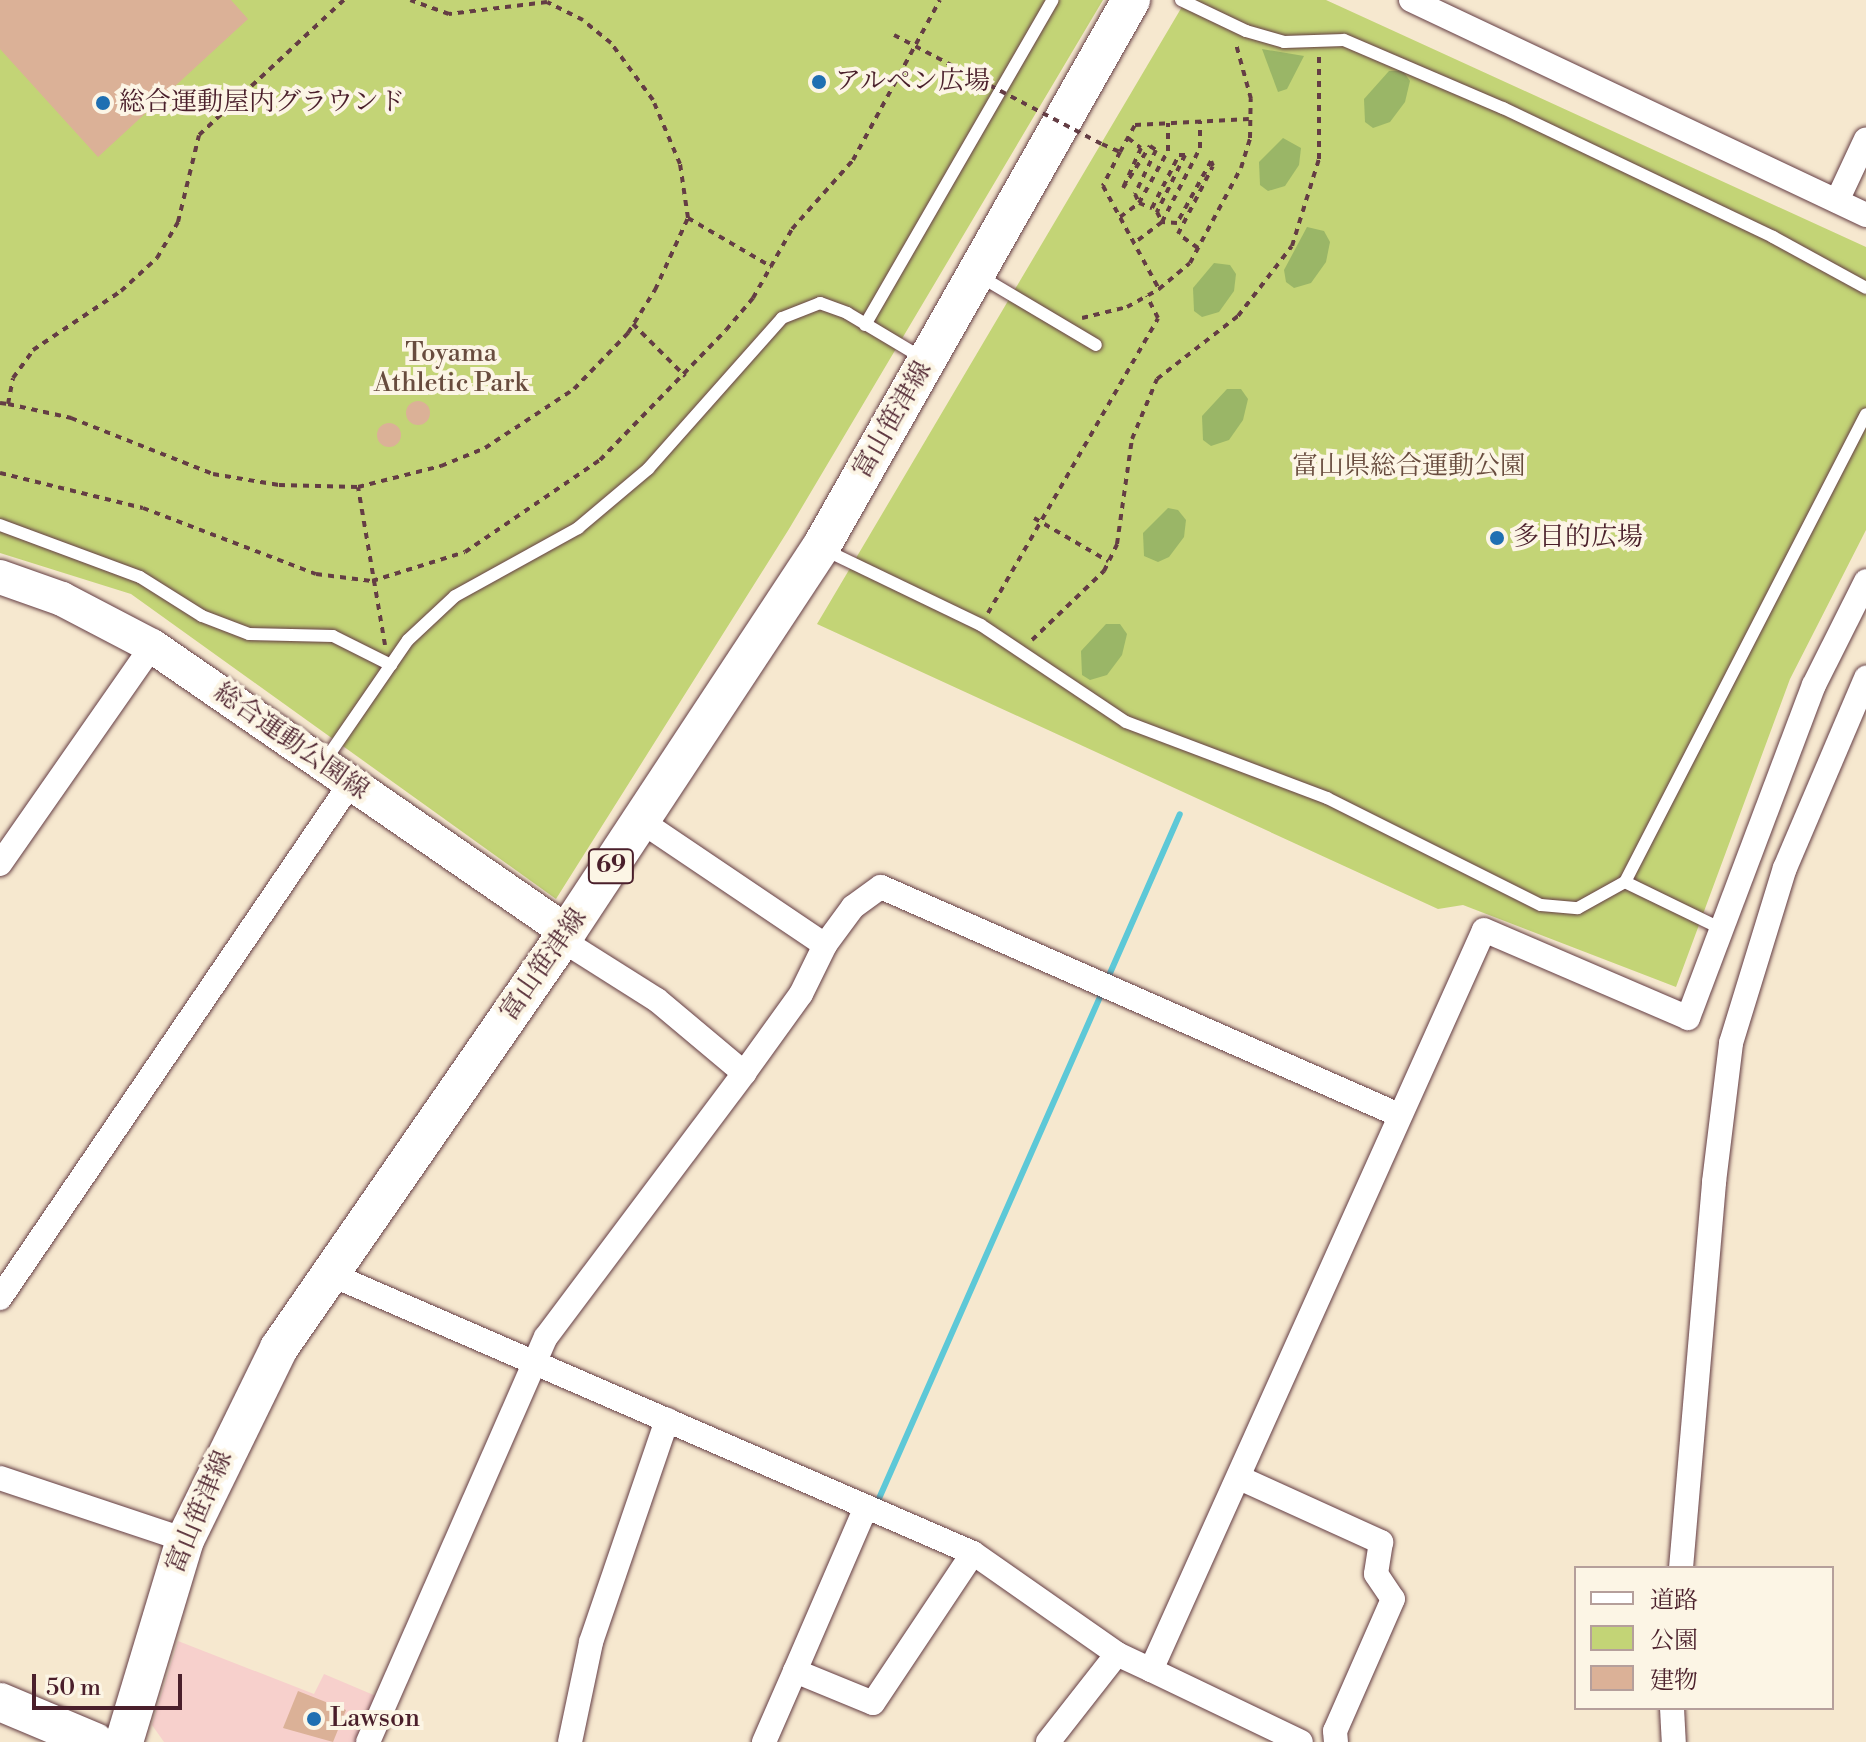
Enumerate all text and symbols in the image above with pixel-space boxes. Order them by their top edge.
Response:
place label: アルペン広場 [835,66,991,98]
marker: アルペン広場 [810,73,828,91]
place label: 総合運動屋内グラウンド [119,87,405,119]
marker: 総合運動屋内グラウンド [94,94,112,112]
park label: Toyama Athletic Park [374,338,528,400]
street label: 富山笹津線 [847,356,939,484]
park label: 富山県総合運動公園 [1292,451,1526,483]
place label: 多目的広場 [1513,522,1643,554]
marker: 多目的広場 [1488,529,1506,547]
street label: 総合運動公園線 [208,677,374,807]
road number: 69 [587,846,635,886]
street label: 富山笹津線 [494,903,594,1027]
street label: 富山笹津線 [160,1446,240,1578]
legend [1574,1566,1834,1710]
text: 道路 [1650,1586,1698,1616]
text: 公園 [1650,1626,1698,1656]
scale bar [36,1658,186,1708]
text: 建物 [1650,1666,1698,1696]
text: 50 m [46,1673,101,1703]
place label: Lawson [330,1703,420,1735]
marker: Lawson [305,1710,323,1728]

